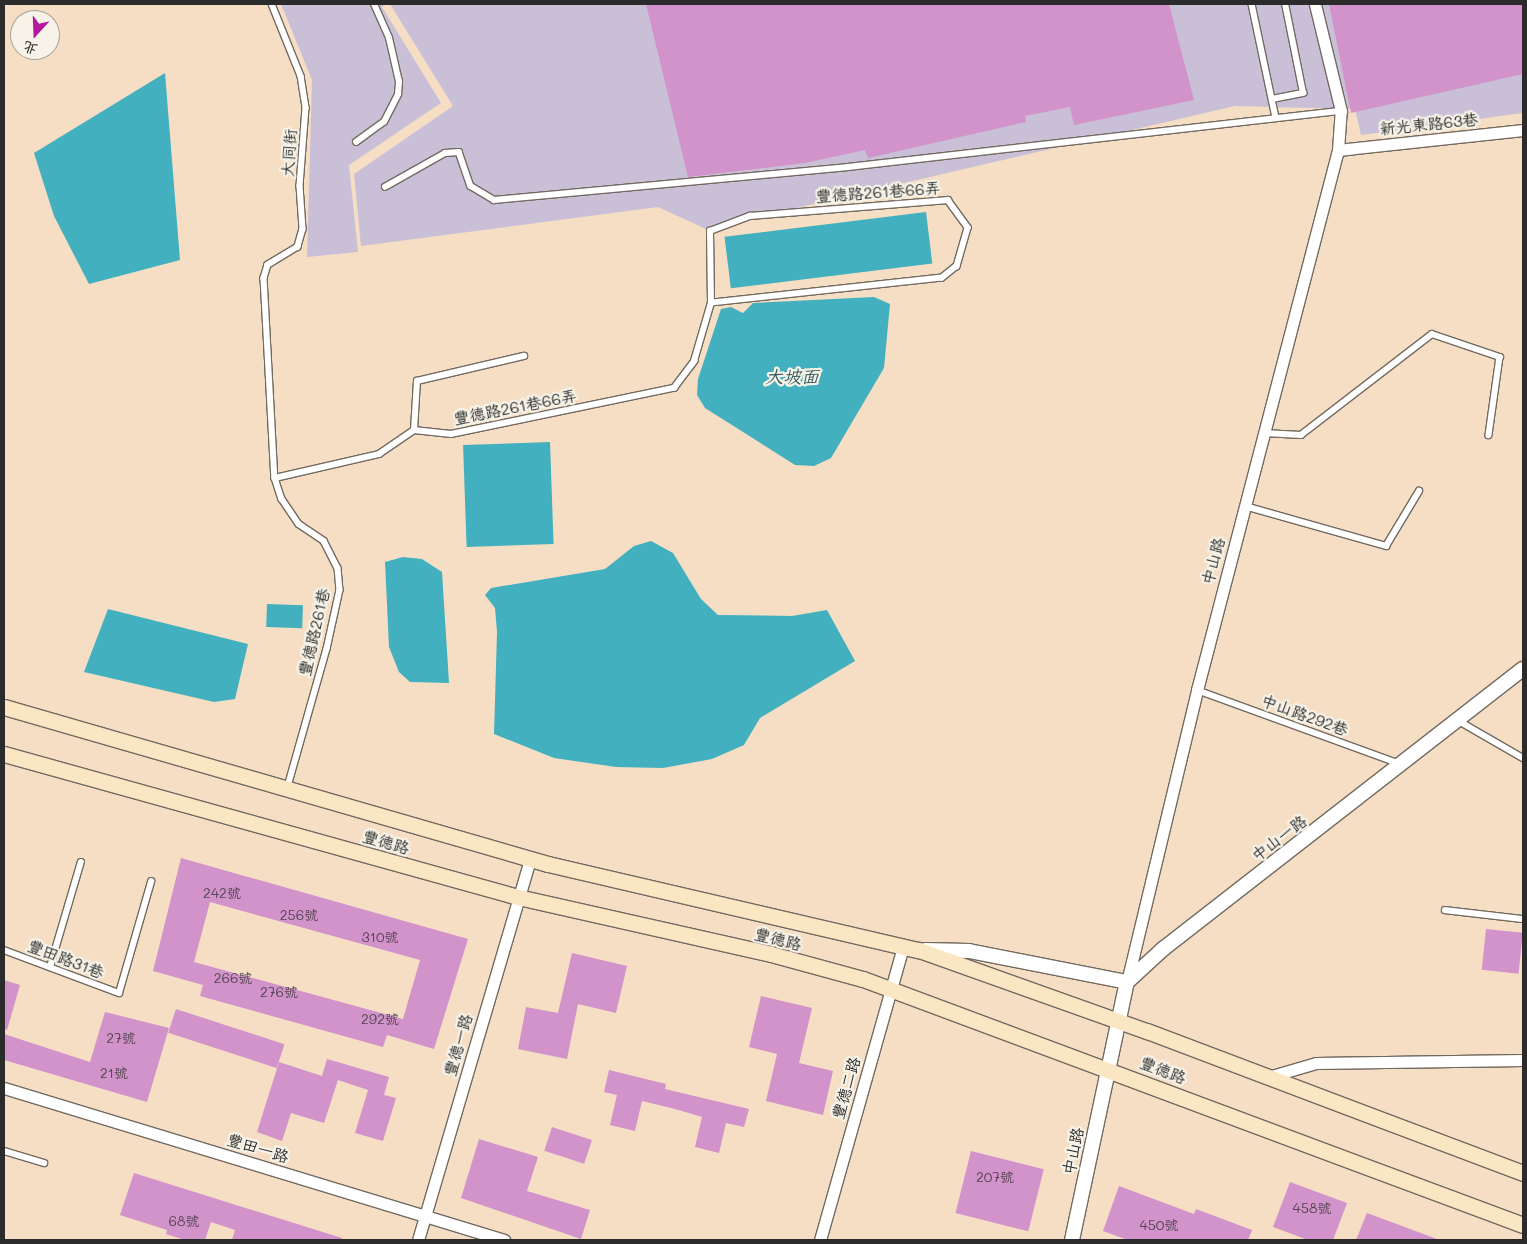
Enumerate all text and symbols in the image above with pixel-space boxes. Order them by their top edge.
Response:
north arrow [10,10,60,60]
text: 北 [20,37,40,60]
street label: 新光東路63巷 [1379,109,1479,139]
street label: 大同街 [278,128,300,178]
street label: 豐德路261巷66弄 [815,178,941,206]
water label: 大坡面 [765,365,819,387]
street label: 豐德路261巷66弄 [452,386,578,428]
street label: 中山路 [1198,535,1228,587]
street label: 豐德路261巷 [295,586,333,678]
street label: 中山路292巷 [1259,690,1351,740]
street label: 中山一路 [1248,811,1310,865]
street label: 豐德路 [360,826,412,858]
house number: 242號 [203,885,241,901]
house number: 256號 [280,907,318,923]
street label: 豐德路 [752,924,804,954]
house number: 310號 [361,929,399,945]
street label: 豐田路31巷 [25,936,107,982]
house number: 266號 [214,970,252,986]
house number: 276號 [260,984,298,1000]
house number: 292號 [361,1011,399,1027]
street label: 豐德一路 [440,1012,476,1078]
house number: 27號 [106,1030,136,1046]
street label: 豐德路 [1137,1052,1189,1088]
street label: 豐德二路 [828,1055,864,1121]
house number: 21號 [100,1065,128,1081]
street label: 中山路 [1059,1126,1087,1176]
street label: 豐田一路 [225,1129,291,1167]
house number: 207號 [976,1169,1014,1185]
house number: 458號 [1293,1200,1331,1216]
house number: 68號 [169,1213,199,1229]
house number: 450號 [1139,1217,1179,1233]

